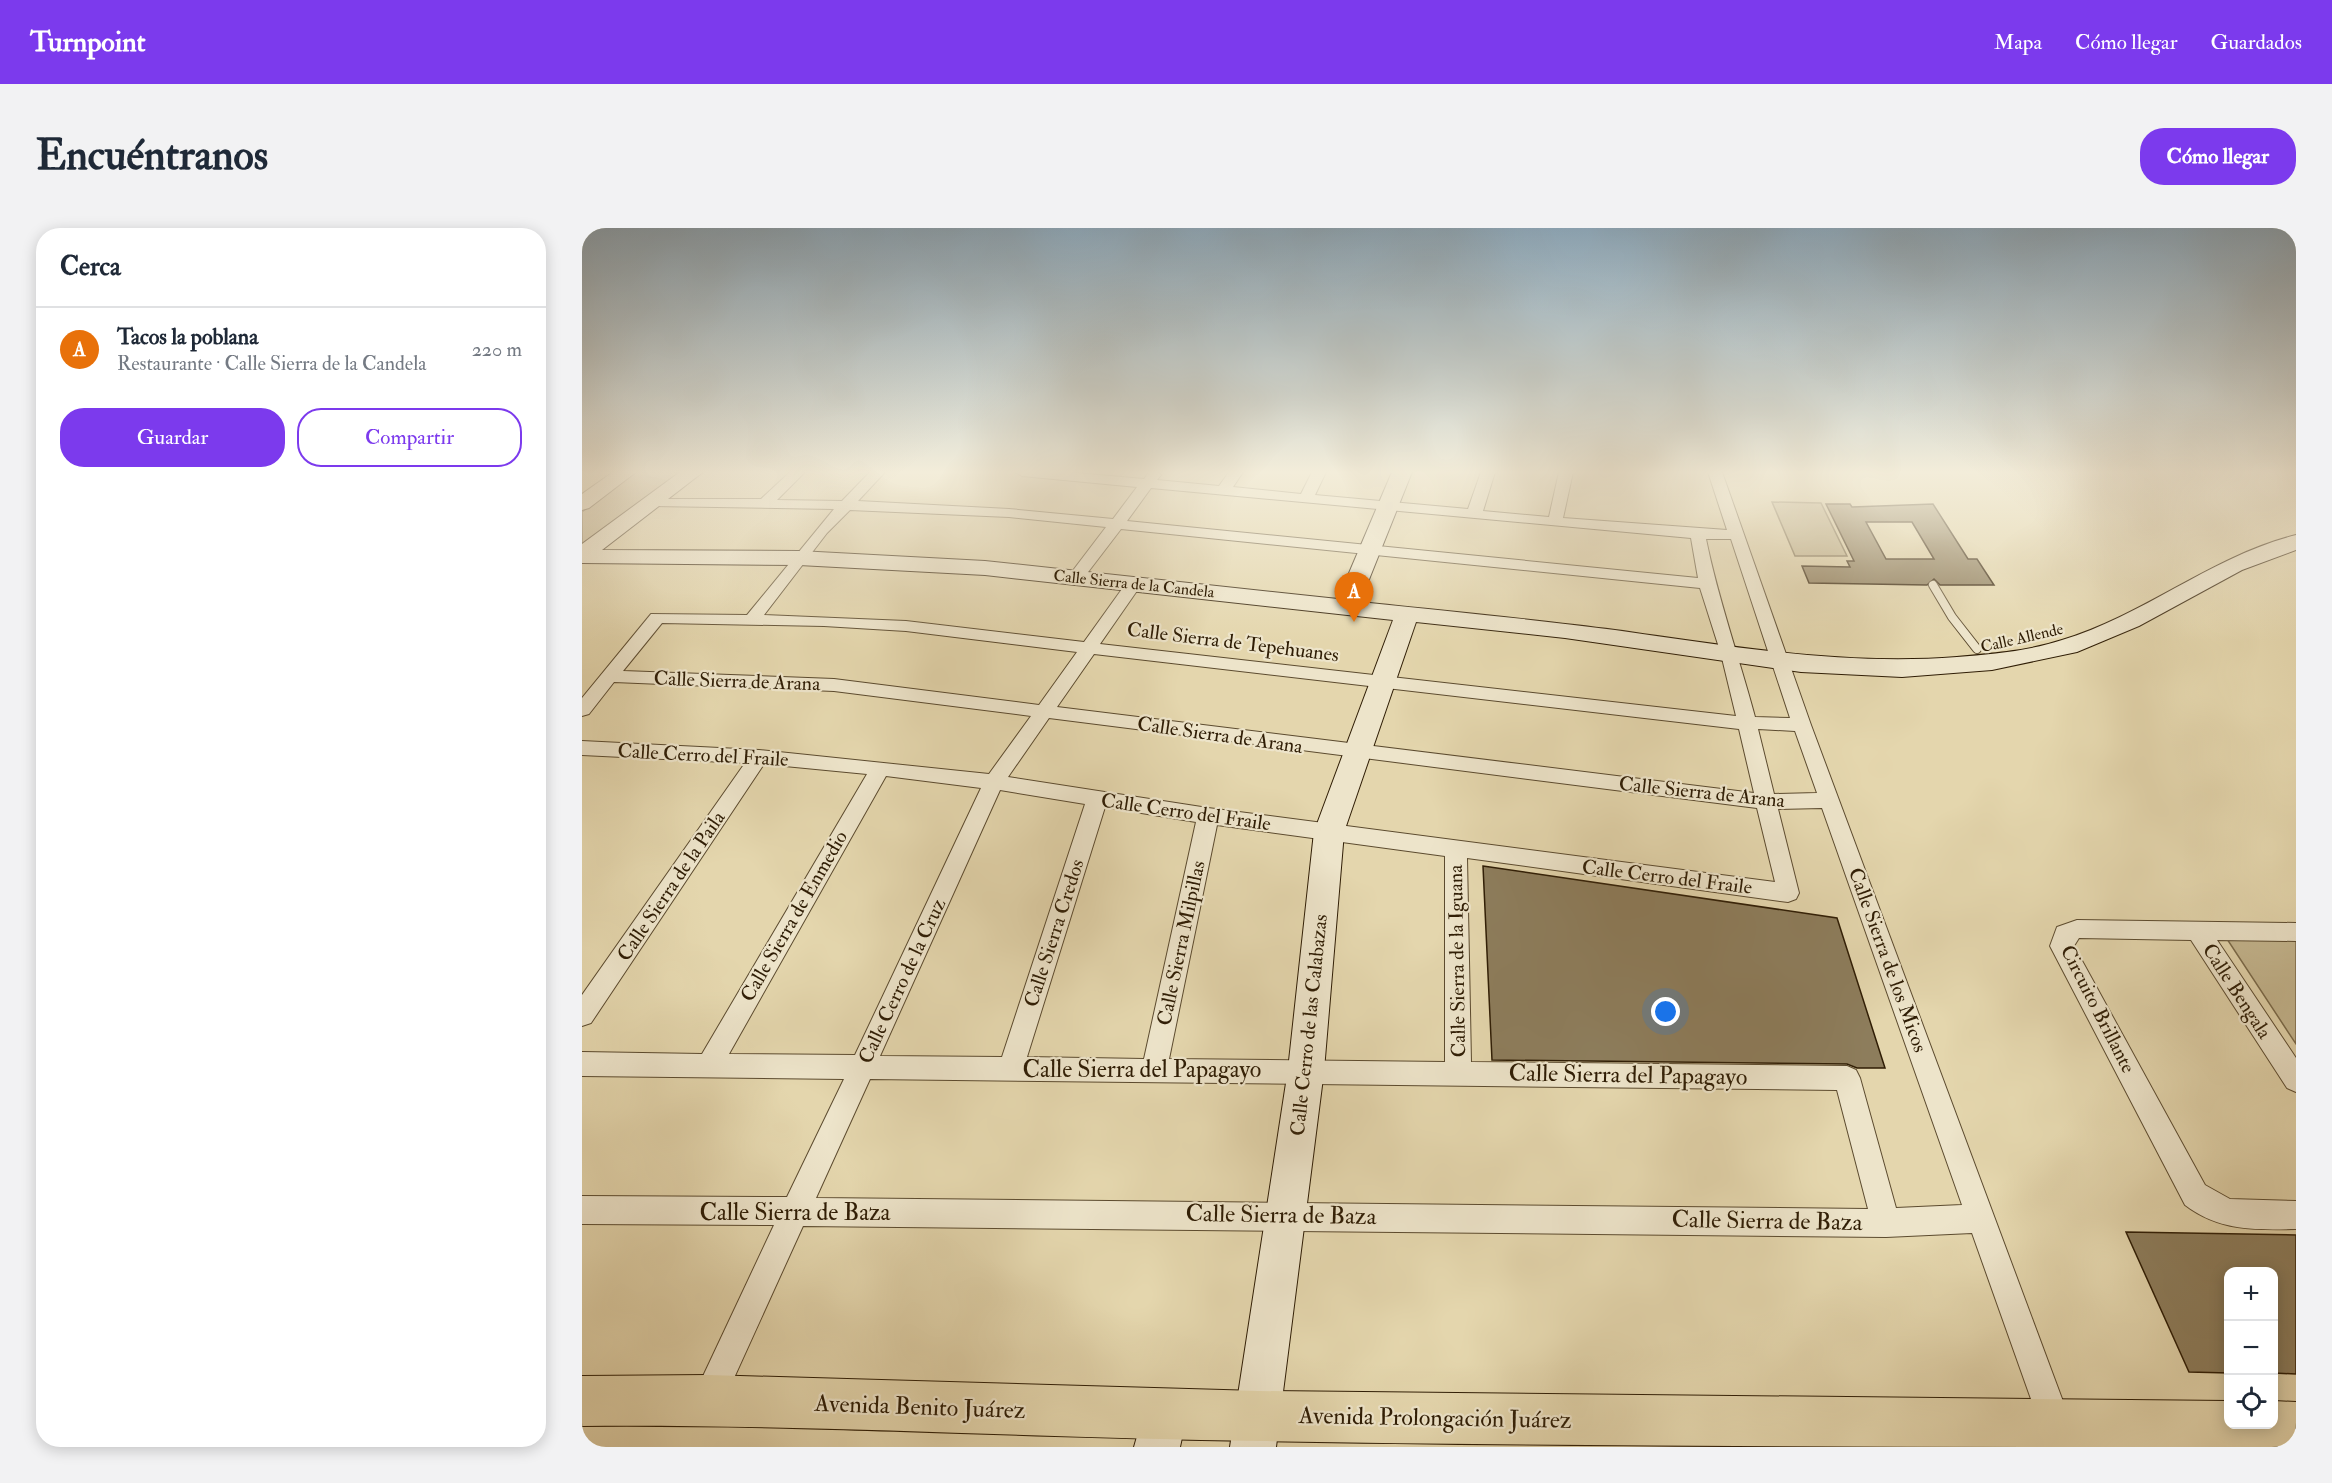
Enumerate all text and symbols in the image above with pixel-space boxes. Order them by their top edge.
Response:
text: Turnpoint [30,25,146,60]
text: Mapa [1994,29,2042,56]
text: Cómo llegar [2075,29,2178,56]
text: Guardados [2211,29,2302,56]
button: Cómo llegar [2140,128,2296,185]
text: Encuéntranos [36,130,268,182]
text: Cerca [60,251,121,283]
text: Tacos la poblana [117,323,258,351]
text: A [73,337,86,362]
text: 220 m [472,337,522,362]
text: Restaurante · Calle Sierra de la Candela [117,351,427,376]
button: Guardar [60,408,285,467]
button: Compartir [297,408,522,467]
street label: Calle Sierra de la Candela [1053,566,1216,602]
pin: A [1334,572,1374,622]
street label: Calle Sierra de Tepehuanes [1125,617,1341,668]
street label: Calle Allende [1979,619,2066,657]
street label: Calle Sierra de Arana [653,666,822,696]
street label: Calle Sierra de Arana [1136,711,1305,759]
street label: Calle Cerro del Fraile [617,738,789,772]
street label: Calle Sierra de Arana [1618,771,1787,813]
street label: Calle Cerro del Fraile [1099,788,1273,836]
street label: Calle Sierra de la Paila [612,806,731,966]
street label: Calle Sierra de Enmedio [735,826,853,1006]
street label: Calle Cerro del Fraile [1581,854,1753,900]
street label: Calle Sierra Credos [1018,856,1090,1010]
street label: Calle Sierra Milpillas [1151,858,1212,1028]
street label: Calle Sierra de la Iguana [1443,864,1471,1058]
street label: Calle Sierra de los Micos [1843,864,1933,1056]
street label: Calle Cerro de la Cruz [853,894,951,1067]
street label: Calle Cerro de las Calabazas [1285,913,1333,1137]
street label: Calle Bengala [2197,939,2278,1044]
street label: Circuito Brillante [2055,941,2141,1077]
your location [1651,997,1680,1026]
street label: Calle Sierra del Papagayo [1023,1054,1261,1085]
street label: Calle Sierra del Papagayo [1508,1057,1748,1093]
street label: Calle Sierra de Baza [700,1197,892,1228]
street label: Calle Sierra de Baza [1185,1198,1378,1232]
street label: Calle Sierra de Baza [1671,1204,1864,1238]
map controls [2224,1267,2278,1429]
button: + [2224,1267,2278,1321]
button: − [2224,1321,2278,1375]
button: locate [2224,1375,2278,1429]
street label: Avenida Benito Juárez [813,1388,1026,1426]
street label: Avenida Prolongación Juárez [1297,1400,1572,1436]

